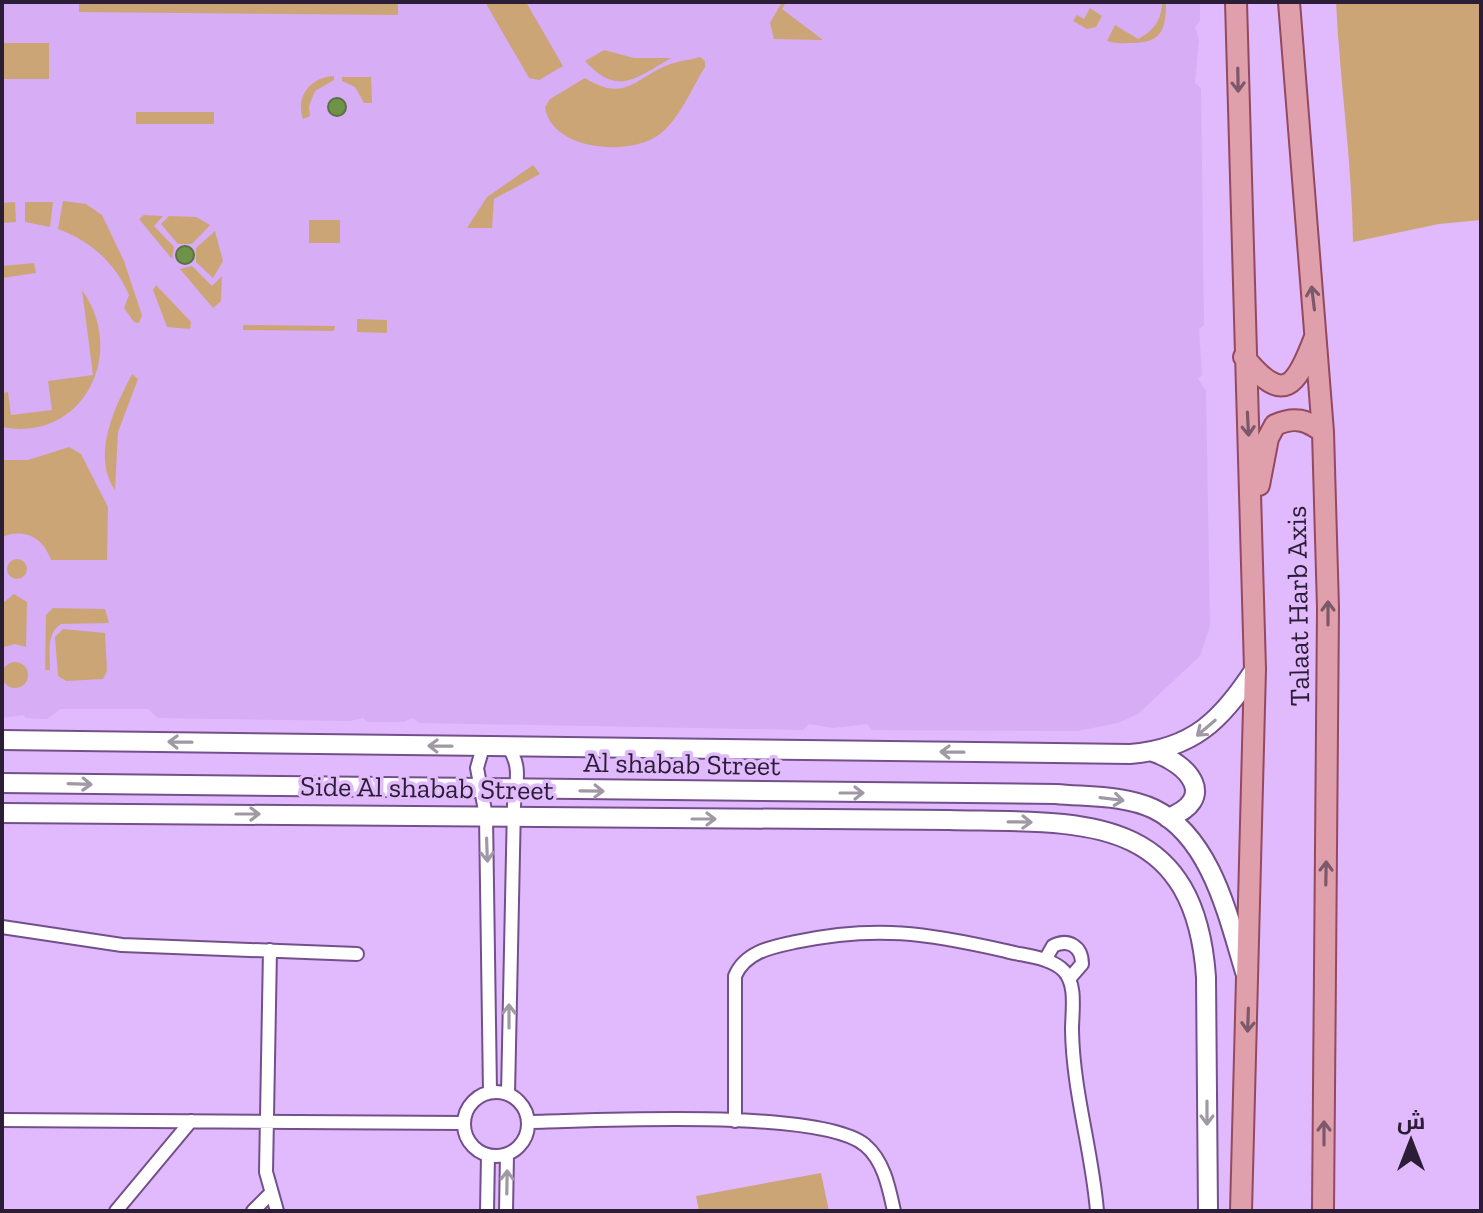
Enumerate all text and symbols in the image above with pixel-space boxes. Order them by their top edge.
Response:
one-way arrow [1230,66,1246,93]
one-way arrow [1305,285,1320,311]
one-way arrow [1240,410,1255,437]
street label: Talaat Harb Axis [1280,505,1316,707]
one-way arrow [1320,600,1335,627]
one-way arrow [1196,719,1216,737]
one-way arrow [167,734,194,749]
one-way arrow [427,738,454,754]
one-way arrow [939,744,966,760]
street label: Al shabab Street [583,746,781,782]
street label: Side Al shabab Street [300,769,555,807]
one-way arrow [66,777,93,792]
one-way arrow [578,783,605,799]
one-way arrow [838,785,865,801]
one-way arrow [1098,792,1125,807]
one-way arrow [234,807,261,822]
one-way arrow [690,811,717,827]
one-way arrow [1006,814,1033,829]
one-way arrow [480,836,495,863]
one-way arrow [1318,860,1334,887]
one-way arrow [501,1003,517,1030]
one-way arrow [1240,1006,1255,1033]
one-way arrow [1199,1099,1215,1126]
north arrow [1371,1101,1451,1181]
text: ش [1397,1108,1425,1135]
one-way arrow [1316,1120,1332,1147]
one-way arrow [499,1169,514,1196]

